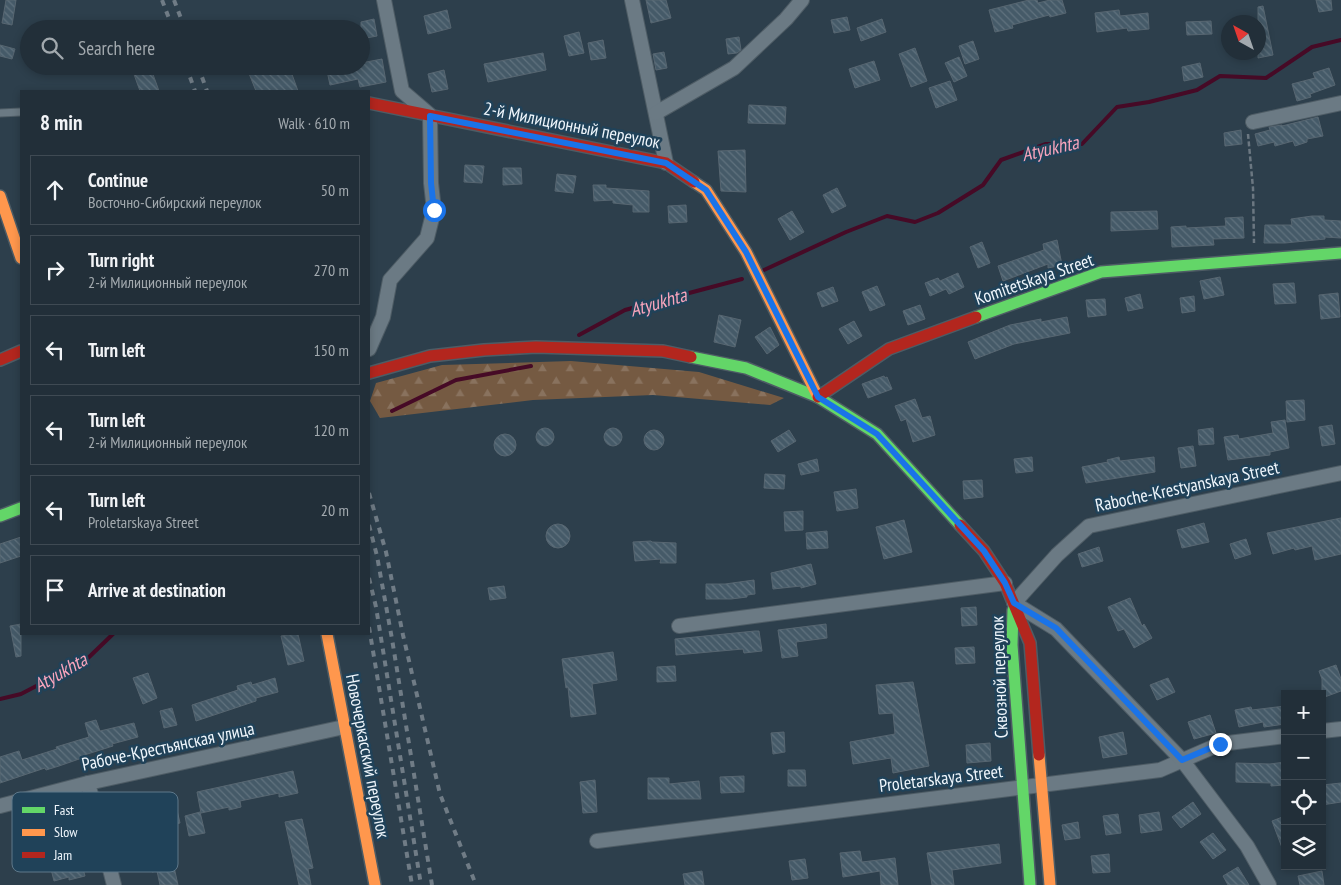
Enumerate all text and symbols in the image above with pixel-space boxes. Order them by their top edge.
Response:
north arrow [1221,15,1266,60]
search box [20,20,370,75]
icon: search [38,34,66,62]
text: Search here [78,36,155,60]
street label: 2-й Милиционный переулок [482,97,662,153]
text: 8 min [40,109,82,136]
text: Walk · 610 m [278,113,350,133]
water label: Atyukhta [1019,129,1082,166]
text: Continue [88,168,148,192]
icon: ahead [41,176,69,204]
text: 50 m [321,180,349,200]
text: Восточно-Сибирский переулок [88,192,262,212]
route start [423,199,446,222]
text: Turn right [88,248,154,272]
street label: Komitetskaya Street [972,248,1096,310]
icon: right [41,256,69,284]
text: 270 m [314,260,349,280]
text: 2-й Милиционный переулок [88,272,247,292]
water label: Atyukhta [627,282,690,321]
icon: left [41,336,69,364]
text: Turn left [88,338,145,362]
text: 150 m [314,340,349,360]
text: Turn left [88,408,145,432]
icon: left [41,416,69,444]
text: 120 m [314,420,349,440]
text: 2-й Милиционный переулок [88,432,247,452]
street label: Raboche-Krestyanskaya Street [1093,455,1281,517]
text: Turn left [88,488,145,512]
icon: left [41,496,69,524]
text: 20 m [321,500,349,520]
text: Proletarskaya Street [88,512,199,532]
icon: arrive [41,576,69,604]
text: Arrive at destination [88,578,226,602]
street label: Сквозной переулок [985,615,1013,739]
water label: Atyukhta [29,646,92,697]
street label: Новочеркасский переулок [341,672,395,840]
map controls [1281,690,1326,870]
button: + [1281,690,1326,735]
street label: Рабоче-Крестьянская улица [80,716,256,776]
route end [1209,733,1232,756]
button: − [1281,735,1326,780]
street label: Proletarskaya Street [878,759,1004,797]
button: locate [1281,780,1326,825]
legend [12,792,178,872]
text: Fast [54,801,74,819]
text: Slow [54,823,78,841]
button: layers [1281,825,1326,870]
text: Jam [53,846,72,864]

